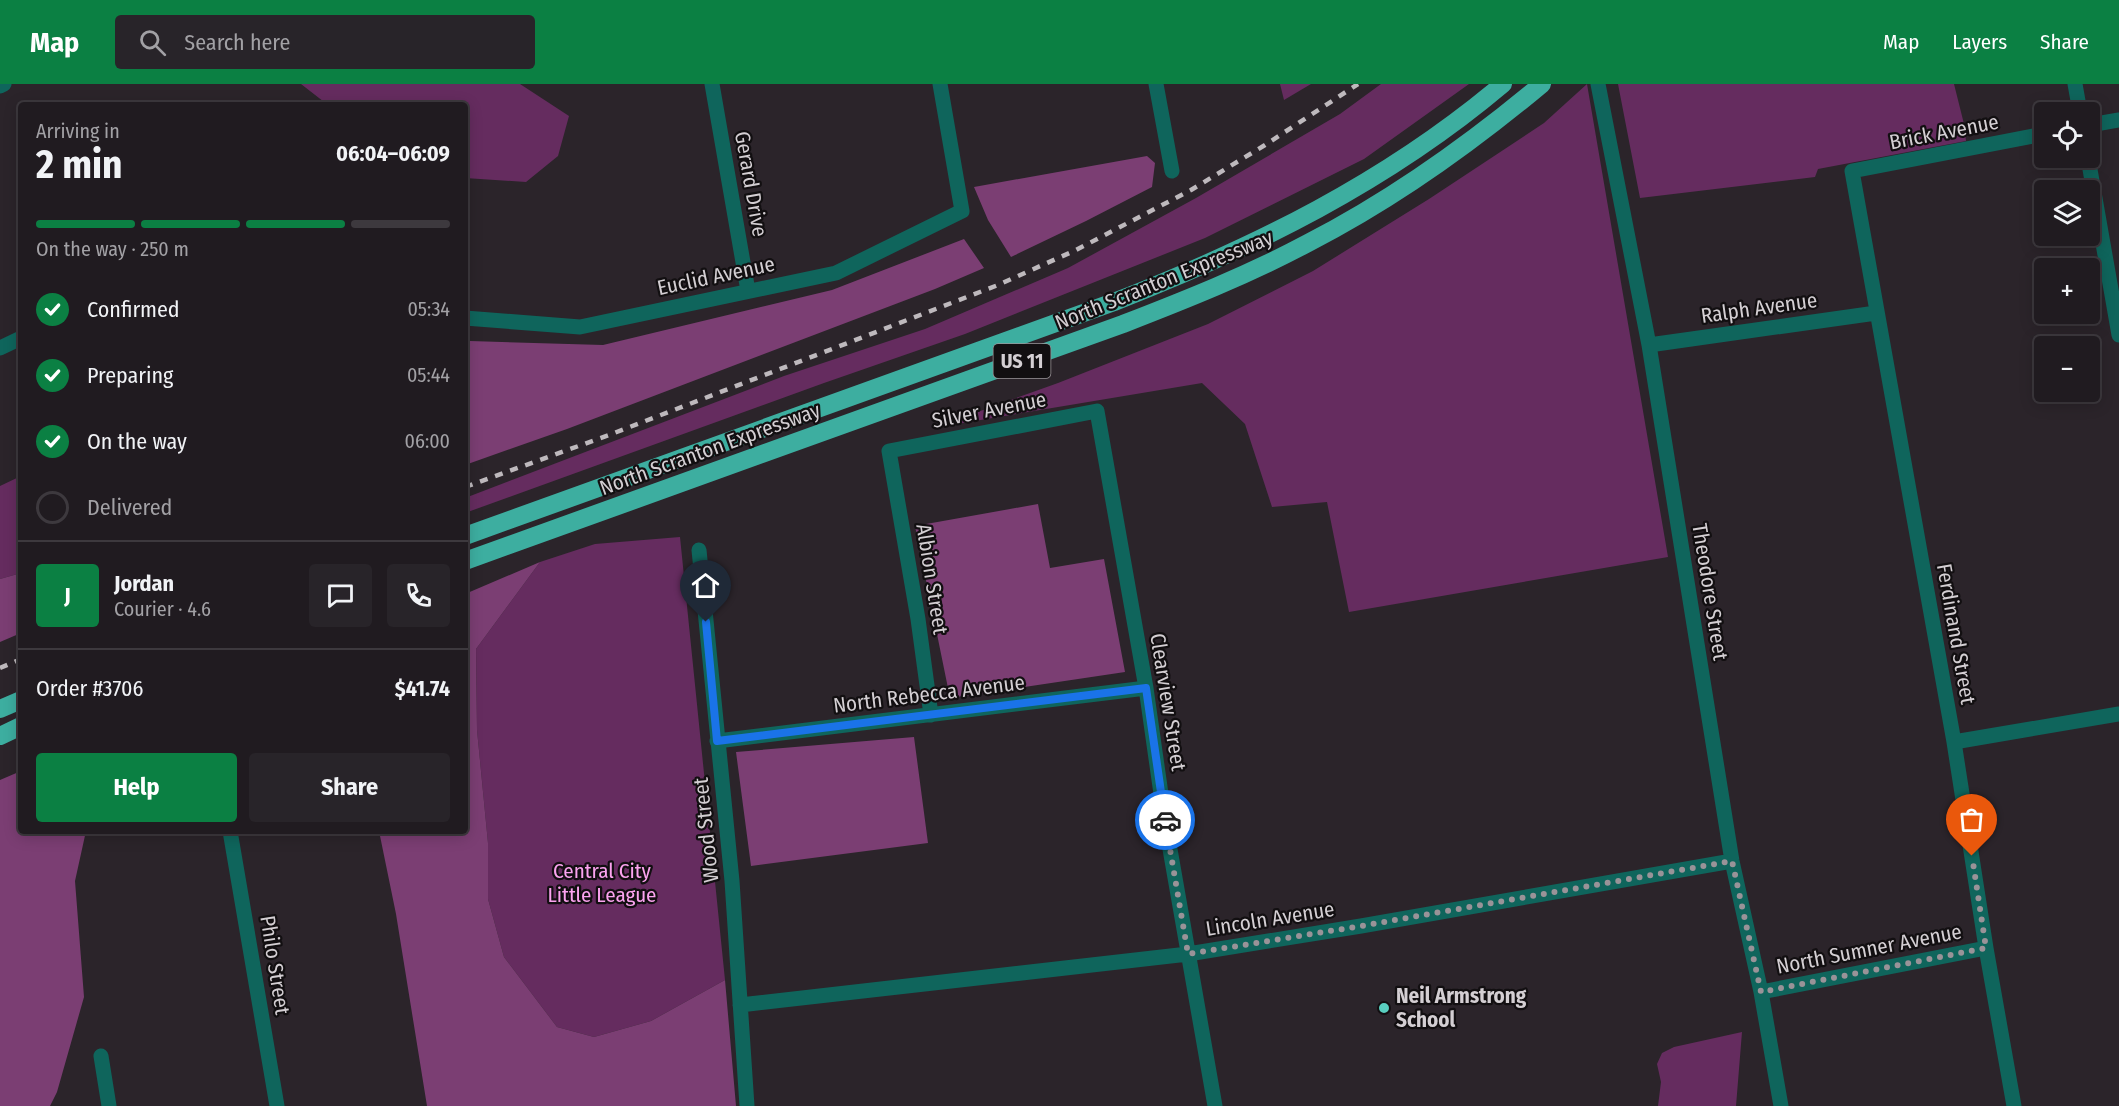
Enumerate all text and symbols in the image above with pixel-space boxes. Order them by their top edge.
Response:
search box [115,15,535,69]
text: Map [30,26,79,59]
icon: search [136,26,169,59]
text: Search here [184,29,290,56]
text: Map [1883,29,1919,55]
text: Layers [1952,29,2007,55]
text: Share [2040,29,2089,55]
map controls [2034,102,2100,402]
button: locate [2034,102,2100,168]
street label: Brick Avenue [1887,109,2001,155]
text: Arriving in [36,119,120,143]
street label: Gerard Drive [729,129,773,239]
text: 06:04–06:09 [336,140,450,167]
text: 2 min [36,142,122,188]
button: layers [2034,180,2100,246]
street label: North Scranton Expressway [1051,224,1277,336]
text: On the way · 250 m [36,237,189,261]
street label: Euclid Avenue [655,251,777,301]
button: + [2034,258,2100,324]
street label: Ralph Avenue [1699,287,1819,329]
icon: check [36,293,69,326]
text: Confirmed [87,296,180,323]
text: 05:34 [407,297,450,321]
button: − [2034,336,2100,402]
road number: US 11 [994,344,1050,378]
icon: check [36,359,69,392]
text: Preparing [87,362,173,389]
text: 05:44 [407,363,450,387]
street label: Silver Avenue [930,386,1048,434]
street label: North Scranton Expressway [596,397,824,501]
icon: check [36,425,69,458]
text: On the way [87,428,187,455]
text: 06:00 [405,429,450,453]
text: Delivered [87,494,172,521]
street label: Albion Street [910,522,954,636]
street label: Theodore Street [1686,522,1734,662]
pin [680,560,731,622]
street label: Ferdinand Street [1931,562,1981,706]
button: chat [309,564,372,627]
button: phone [387,564,450,627]
icon: home [689,569,722,602]
text: Jordan [114,570,174,597]
text: J [64,582,71,609]
text: Courier · 4.6 [114,597,211,621]
street label: Clearview Street [1144,631,1192,773]
street label: North Rebecca Avenue [832,669,1026,719]
text: Order #3706 [36,675,143,702]
text: $41.74 [395,675,450,702]
button: Help [36,753,237,822]
button: Share [249,753,450,822]
street label: Wood Street [688,776,724,884]
courier [1135,790,1195,850]
pin [1946,794,1997,856]
icon: bag [1955,803,1988,836]
icon: car [1149,804,1182,837]
park label: Central City Little League [548,858,657,908]
street label: Lincoln Avenue [1204,896,1336,942]
street label: Philo Street [254,914,296,1017]
street label: North Sumner Avenue [1774,918,1964,980]
place label: Neil Armstrong School [1396,983,1527,1033]
marker: Neil Armstrong School [1377,1001,1391,1015]

